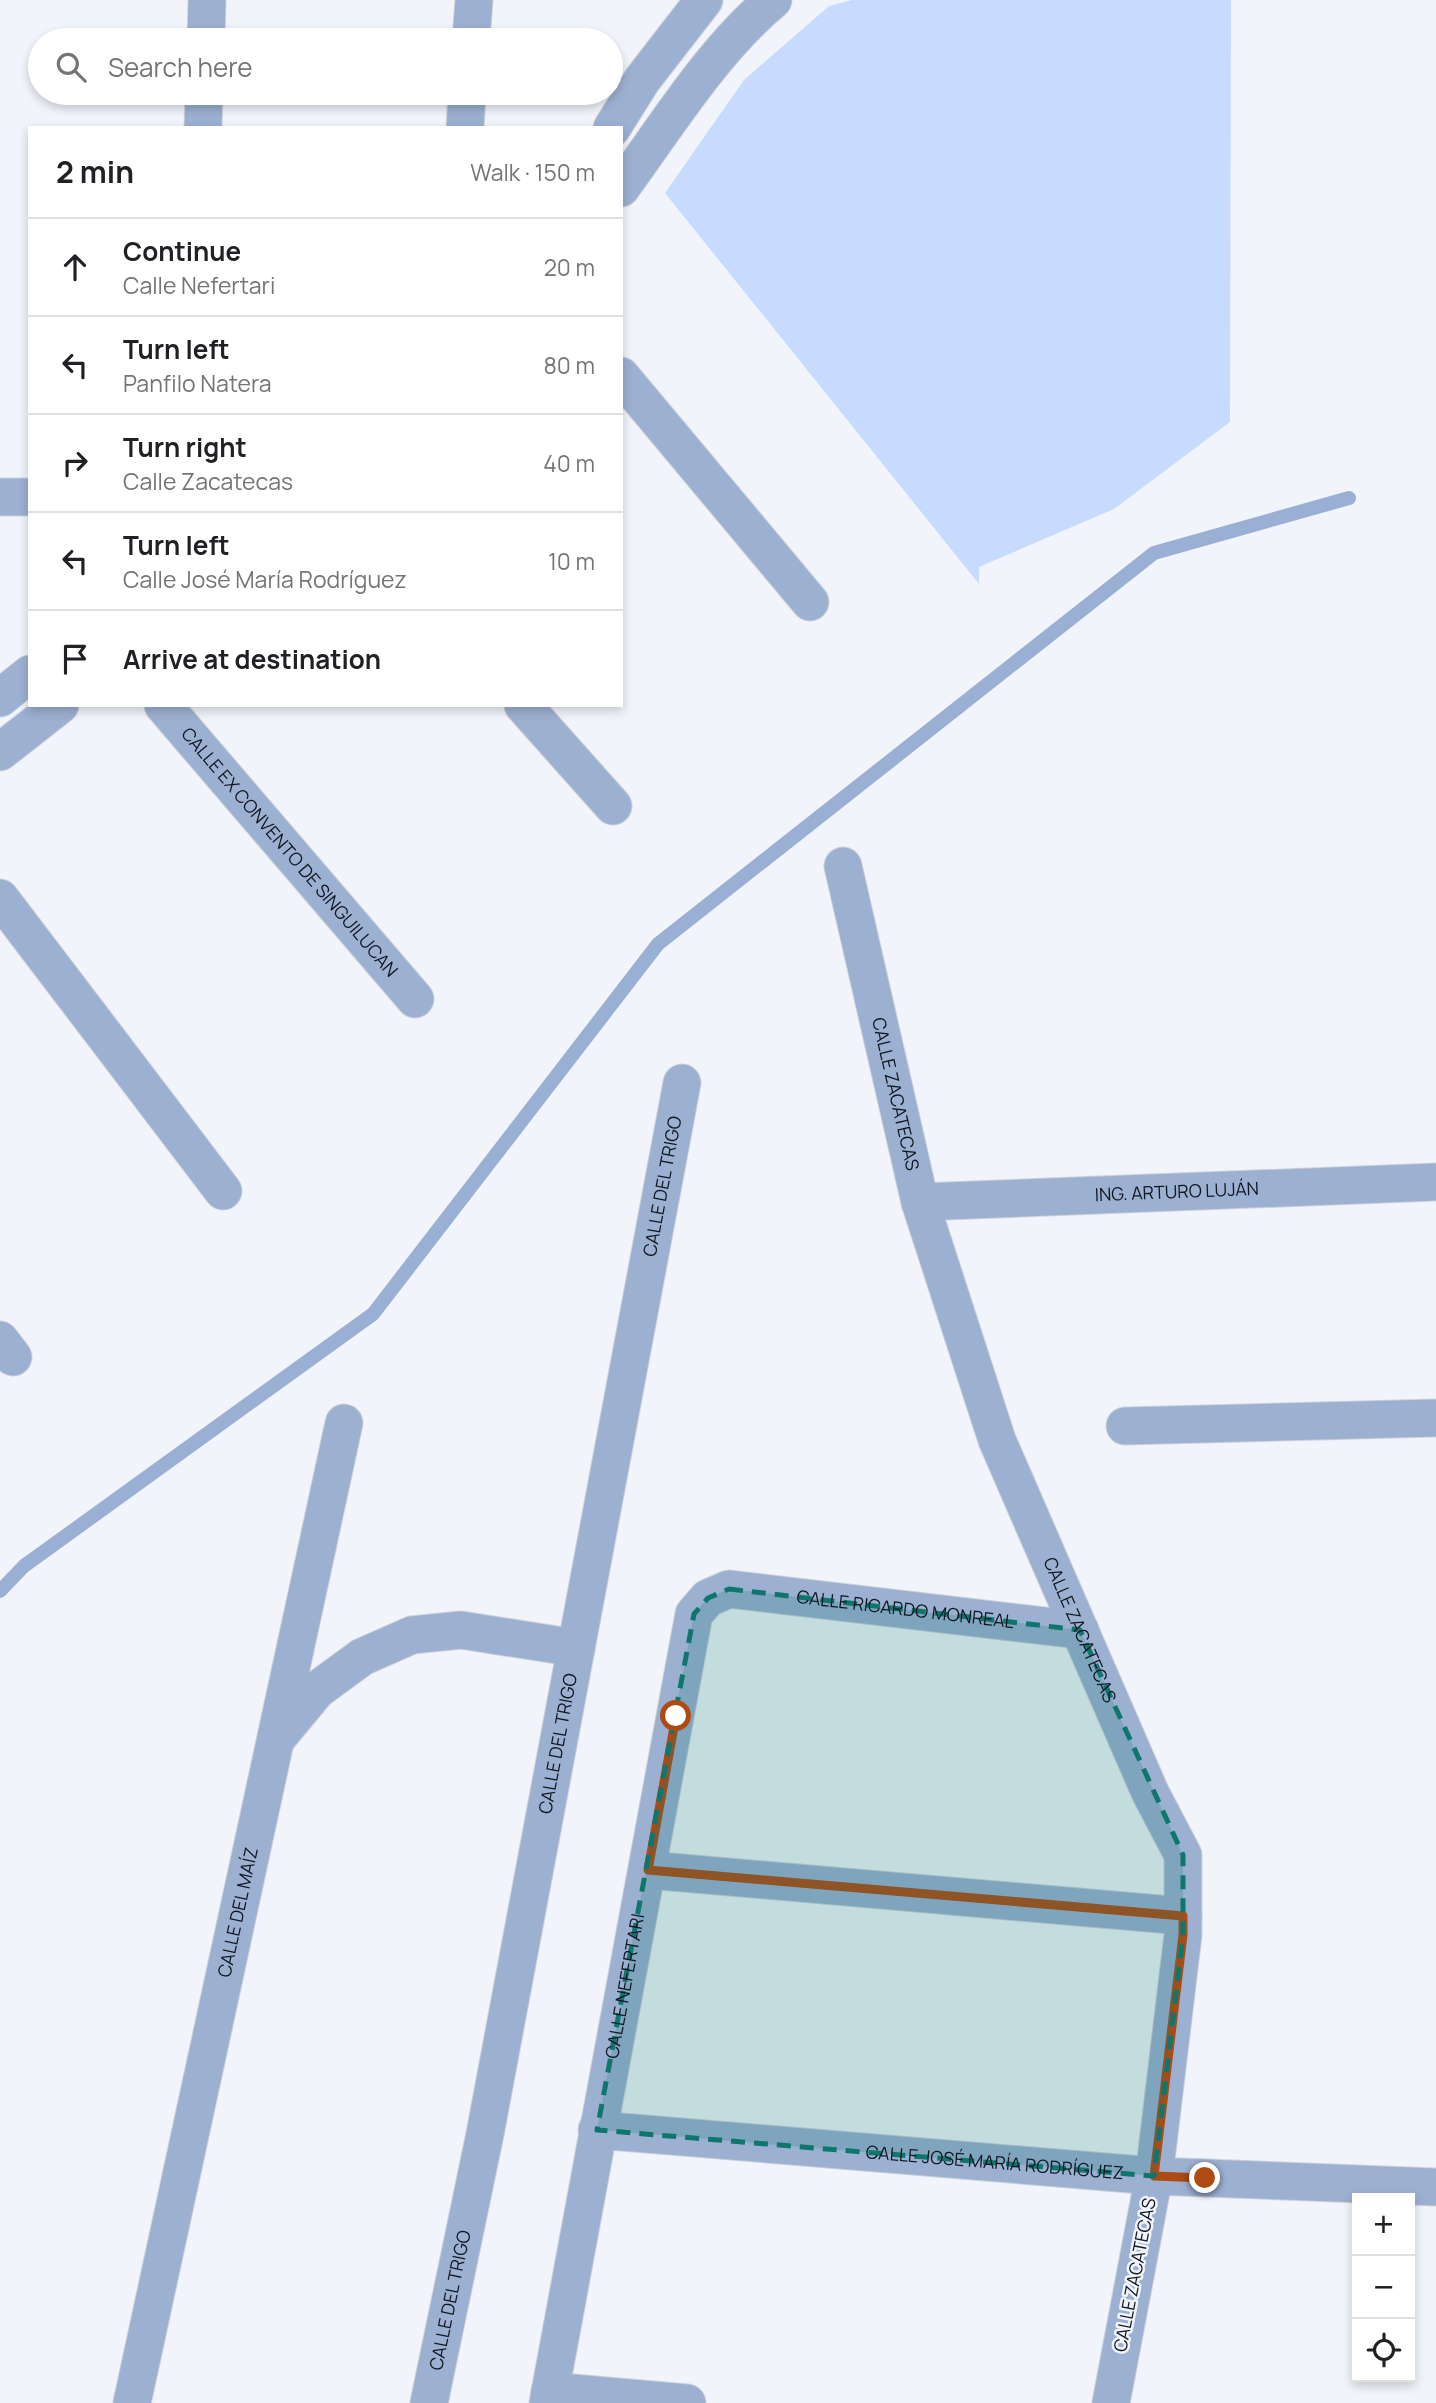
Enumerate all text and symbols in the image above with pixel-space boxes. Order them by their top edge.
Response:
search box [28,28,623,105]
icon: search [52,48,90,86]
text: Search here [108,49,253,85]
text: 2 min [56,151,134,192]
text: Walk · 150 m [470,156,595,188]
text: Continue [123,233,241,269]
icon: ahead [56,248,94,286]
text: 20 m [544,251,595,283]
text: Calle Nefertari [123,269,275,301]
text: Turn left [123,331,230,367]
icon: left [56,346,94,384]
text: 80 m [544,349,595,381]
text: Panfilo Natera [123,367,272,399]
text: Turn right [123,429,247,465]
icon: right [56,444,94,482]
text: 40 m [543,447,595,479]
text: Calle Zacatecas [123,465,293,497]
text: Turn left [123,527,230,563]
icon: left [56,542,94,580]
text: 10 m [548,545,595,577]
text: Calle José María Rodríguez [123,563,407,595]
icon: arrive [56,640,94,678]
text: Arrive at destination [123,641,381,677]
street label: CALLE EX CONVENTO DE SINGUILUCAN [176,722,404,981]
street label: CALLE ZACATECAS [867,1015,925,1173]
street label: CALLE DEL TRIGO [637,1114,687,1258]
street label: ING. ARTURO LUJÁN [1094,1176,1259,1206]
street label: CALLE ZACATECAS [1038,1553,1123,1706]
street label: CALLE RICARDO MONREAL [795,1584,1015,1633]
street label: CALLE DEL TRIGO [532,1671,582,1816]
route start [660,1700,691,1731]
street label: CALLE DEL MAÍZ [211,1845,263,1979]
street label: CALLE NEFERTARI [599,1912,649,2060]
street label: CALLE JOSÉ MARÍA RODRÍGUEZ [865,2139,1124,2184]
route end [1189,2162,1220,2193]
map controls [1352,2193,1415,2382]
button: + [1352,2193,1415,2256]
street label: CALLE ZACATECAS [1107,2196,1161,2354]
street label: CALLE DEL TRIGO [423,2228,476,2372]
button: − [1352,2256,1415,2319]
button: locate [1352,2319,1415,2382]

